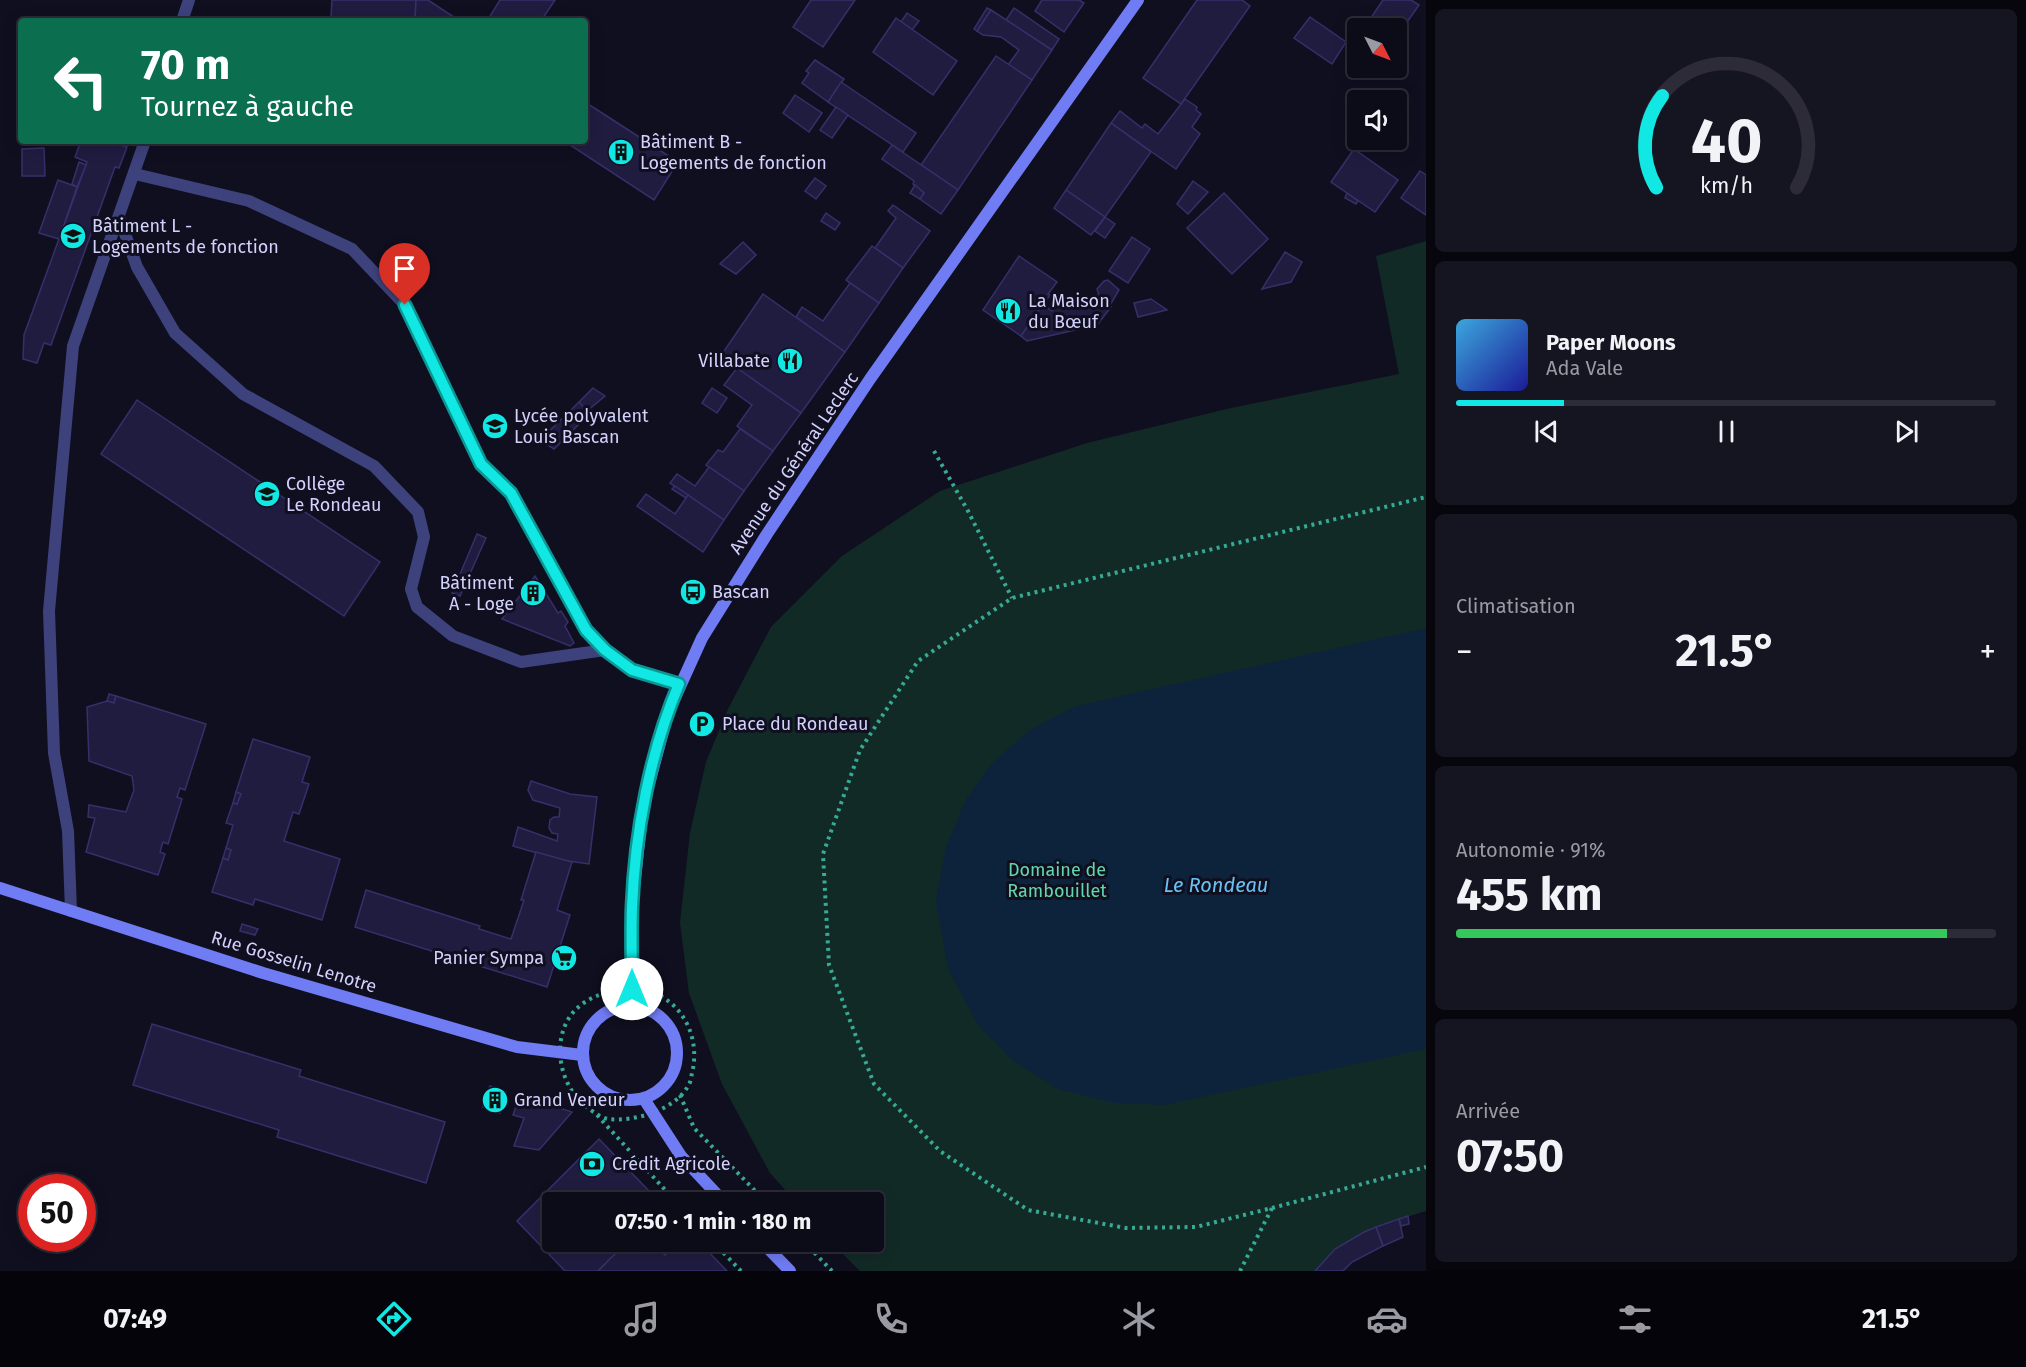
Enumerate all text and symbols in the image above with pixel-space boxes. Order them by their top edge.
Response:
north arrow [1347,18,1407,78]
map controls [1347,18,1407,150]
text: 70 m [141,40,230,90]
icon: left [42,42,120,120]
button: sound [1347,90,1407,150]
text: Tournez à gauche [141,91,354,123]
text: 40 [1690,104,1762,179]
place label: Bâtiment B - Logements de fonction [640,131,827,174]
building icon: Bâtiment B - Logements de fonction [606,137,636,167]
text: km/h [1699,173,1753,199]
place label: Bâtiment L - Logements de fonction [92,215,279,258]
school or university icon: Bâtiment L - Logements de fonction [58,221,88,251]
pin [379,243,430,305]
icon: arrive [388,252,421,285]
place label: La Maison du Bœuf [1028,290,1110,333]
restaurant icon: La Maison du Bœuf [993,296,1023,326]
text: Paper Moons [1546,329,1676,356]
restaurant icon: Villabate [775,346,805,376]
place label: Villabate [698,350,770,372]
text: Ada Vale [1546,356,1623,380]
street label: Avenue du Général Leclerc [725,367,863,558]
place label: Lycée polyvalent Louis Bascan [514,405,649,448]
school or university icon: Lycée polyvalent Louis Bascan [480,411,510,441]
icon: previous [1530,415,1563,448]
icon: pause [1710,415,1743,448]
icon: next [1890,415,1923,448]
place label: Collège Le Rondeau [286,473,381,516]
school or university icon: Collège Le Rondeau [252,479,282,509]
place label: Bâtiment A - Loge [439,572,514,615]
bus stop icon: Bascan [678,577,708,607]
building icon: Bâtiment A - Loge [518,578,548,608]
place label: Bascan [712,581,770,603]
text: Climatisation [1456,594,1576,618]
text: 21.5° [1675,624,1777,678]
text: − [1456,632,1473,672]
text: + [1980,632,1996,672]
parking icon: Place du Rondeau [687,709,717,739]
place label: Place du Rondeau [722,713,868,735]
text: Autonomie · 91% [1456,838,1605,862]
park label: Domaine de Rambouillet [1007,859,1107,902]
text: 455 km [1456,868,1603,922]
water label: Le Rondeau [1164,873,1268,897]
street label: Rue Gosselin Lenotre [209,926,379,998]
supermarket icon: Panier Sympa [549,943,579,973]
place label: Panier Sympa [433,947,544,969]
position arrow [600,957,664,1021]
building icon: Grand Veneur [480,1085,510,1115]
place label: Grand Veneur [514,1089,625,1111]
text: Arrivée [1456,1099,1520,1123]
text: 07:50 [1456,1129,1564,1183]
bank icon: Crédit Agricole [577,1149,607,1179]
place label: Crédit Agricole [612,1153,731,1175]
speed limit sign: 50 [18,1174,96,1252]
text: 07:50 · 1 min · 180 m [615,1208,811,1235]
icon: directions [373,1298,415,1340]
icon: music [621,1298,663,1340]
icon: phone [870,1298,912,1340]
icon: climate [1118,1298,1160,1340]
icon: car [1366,1298,1408,1340]
icon: filters [1614,1298,1656,1340]
text: 07:49 [103,1303,167,1335]
text: 21.5° [1862,1303,1923,1335]

